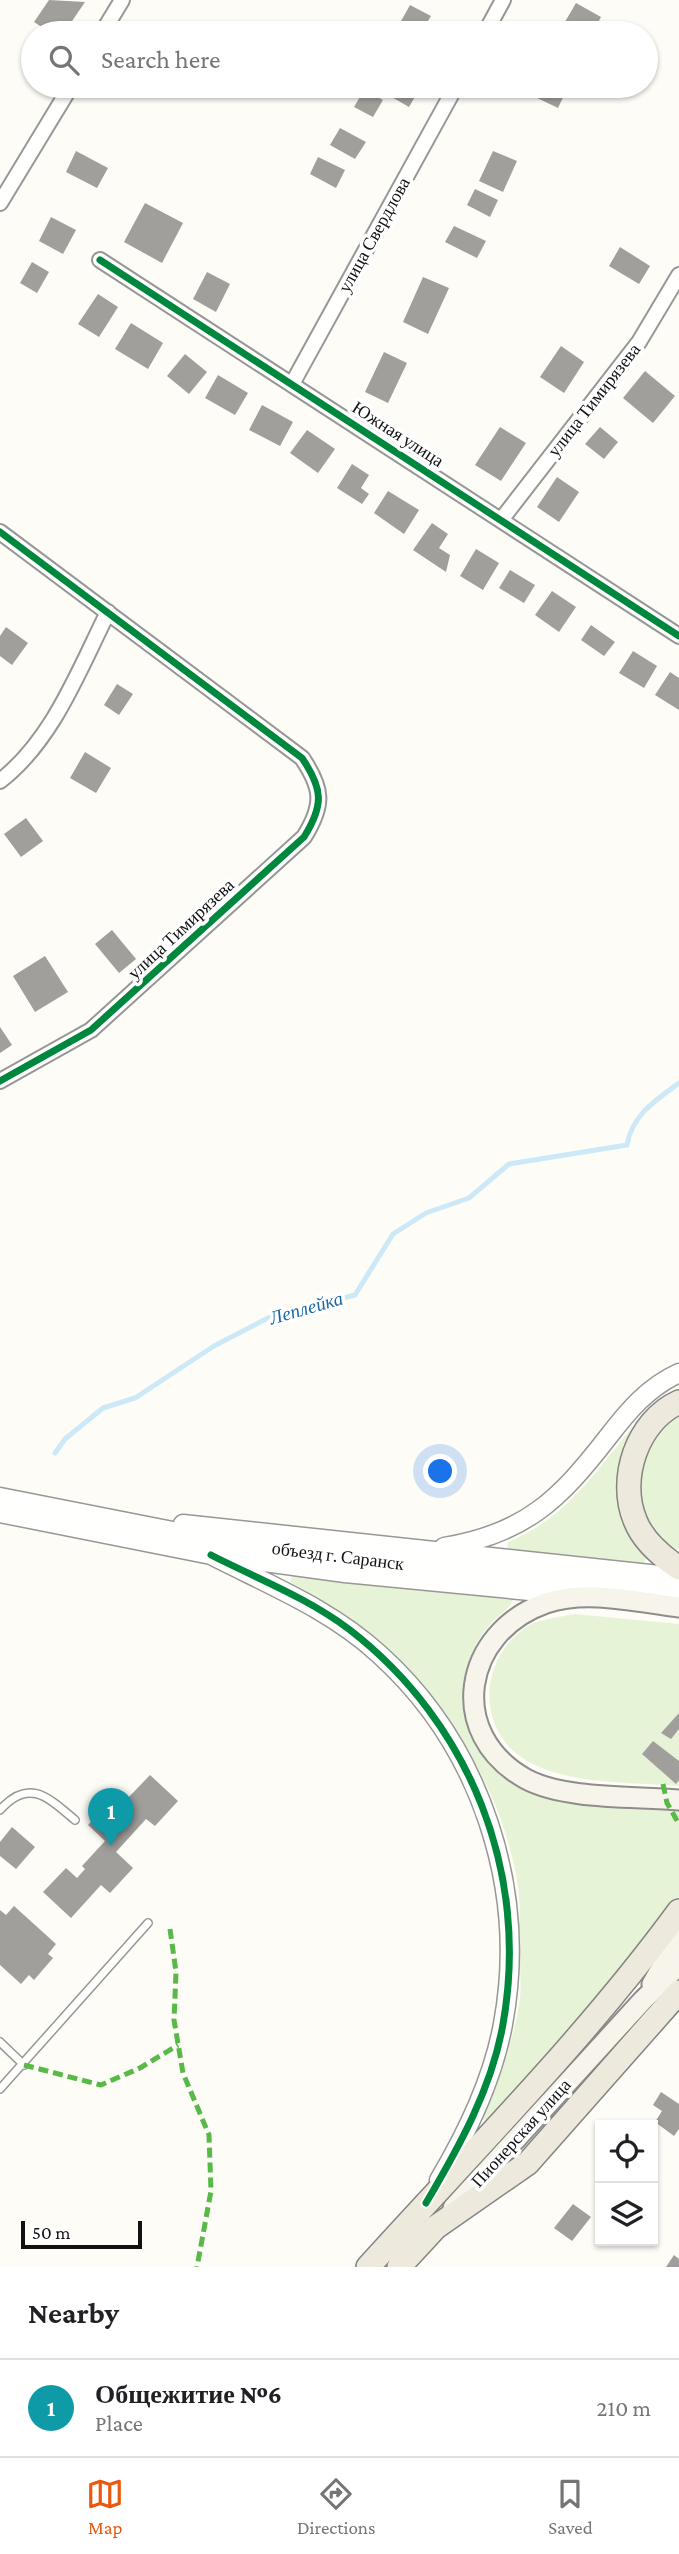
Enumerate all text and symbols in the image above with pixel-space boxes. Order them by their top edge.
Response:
search box [21,21,658,98]
icon: search [45,41,83,79]
text: Search here [101,45,220,74]
street label: улица Свердлова [334,174,414,296]
street label: улица Тимирязева [544,340,644,460]
street label: Южная улица [349,397,447,471]
street label: улица Тимирязева [124,875,238,983]
water label: Леплейка [266,1288,345,1329]
your location [423,1454,457,1488]
street label: объезд г. Саранск [271,1538,405,1574]
pin: 1 [88,1788,134,1846]
street label: Пионерская улица [467,2075,575,2191]
map controls [595,2120,658,2246]
button: locate [595,2120,658,2183]
button: layers [595,2183,658,2246]
scale bar [21,2218,142,2250]
text: 50 m [32,2222,71,2243]
text: Nearby [28,2296,119,2329]
text: Общежитие №6 [95,2380,282,2409]
text: 1 [47,2395,55,2421]
text: 210 m [597,2395,651,2421]
text: Place [95,2410,143,2436]
tab: Map [86,2475,124,2538]
tab: Directions [297,2475,376,2538]
tab: Saved [548,2475,593,2538]

